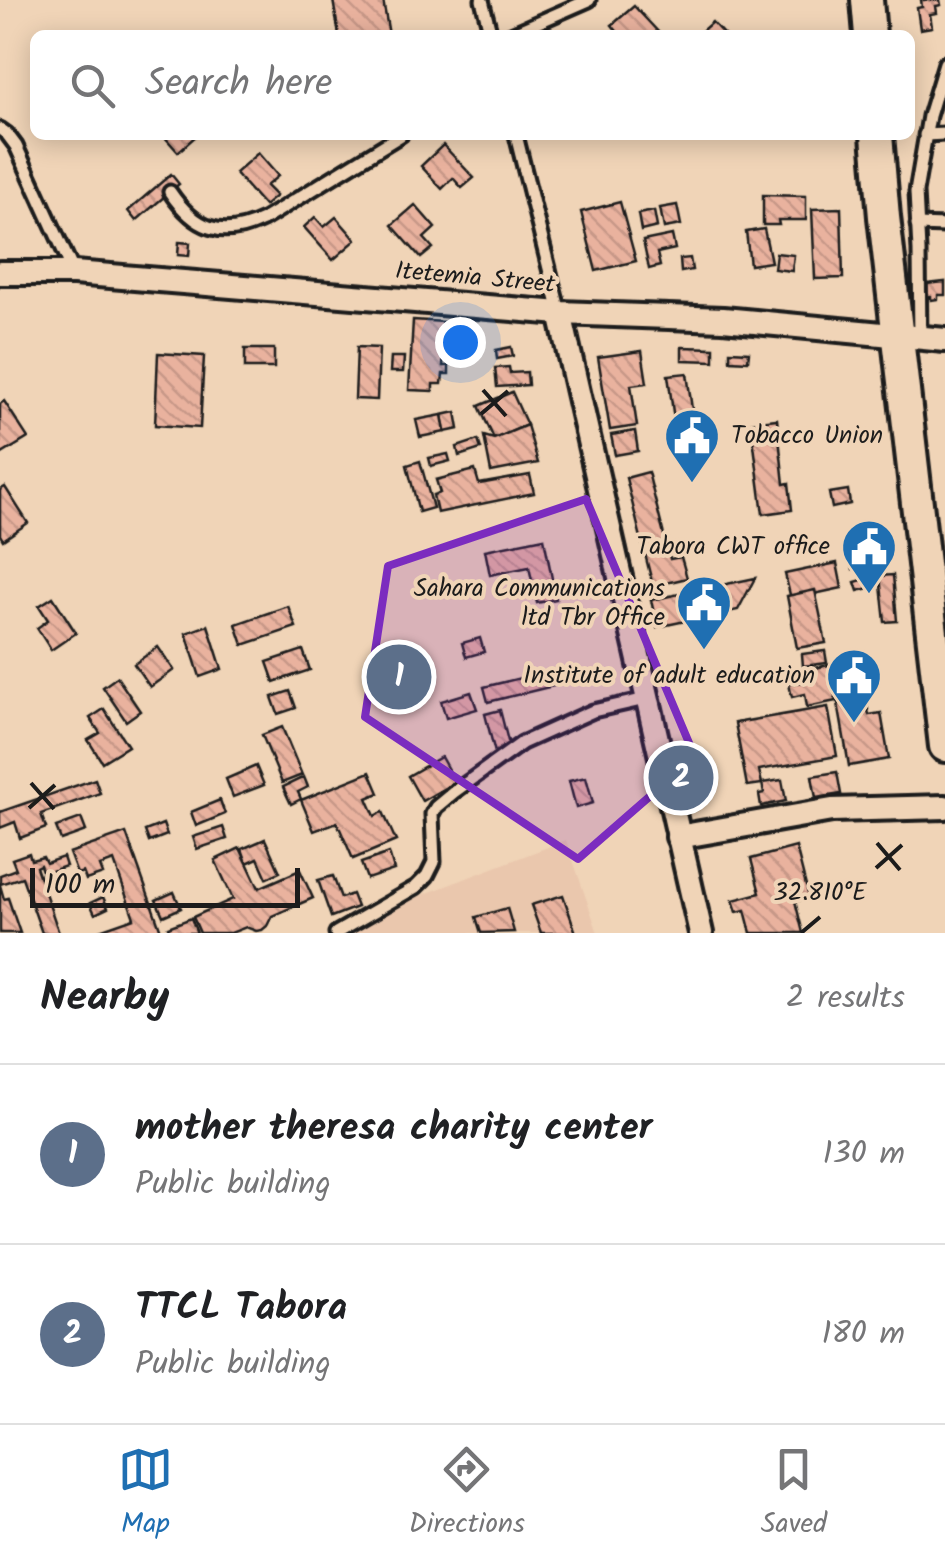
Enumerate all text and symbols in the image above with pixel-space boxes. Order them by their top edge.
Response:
search box [30,30,915,140]
text: Search here [145,55,332,115]
icon: search [65,58,120,113]
street label: Itetemia Street [393,251,557,305]
your location [435,317,486,368]
public building icon: Tobacco Union [662,406,722,485]
place label: Tobacco Union [731,416,883,456]
public building icon: Tabora CWT office [839,517,899,596]
place label: Tabora CWT office [636,527,830,567]
place label: Sahara Communications ltd Tbr Office [414,569,665,638]
public building icon: Sahara Communications ltd Tbr Office [674,573,734,652]
pin: 1 [366,640,432,714]
public building icon: Institute of adult education [824,646,884,725]
place label: Institute of adult education [523,656,815,696]
pin: 2 [648,740,714,816]
scale bar [30,863,300,908]
text: 100 m [45,863,115,908]
text: 32.810°E [773,873,868,913]
text: Nearby [40,965,169,1032]
text: 2 results [786,973,905,1024]
text: mother theresa charity center [135,1099,652,1159]
text: 1 [68,1129,77,1180]
text: 130 m [822,1129,905,1180]
text: Public building [135,1159,331,1210]
text: TTCL Tabora [135,1279,347,1339]
text: 2 [63,1309,82,1360]
text: 180 m [821,1309,905,1360]
text: Public building [135,1339,331,1390]
tab: Map [118,1442,173,1547]
tab: Directions [409,1442,525,1547]
tab: Saved [761,1442,827,1547]

